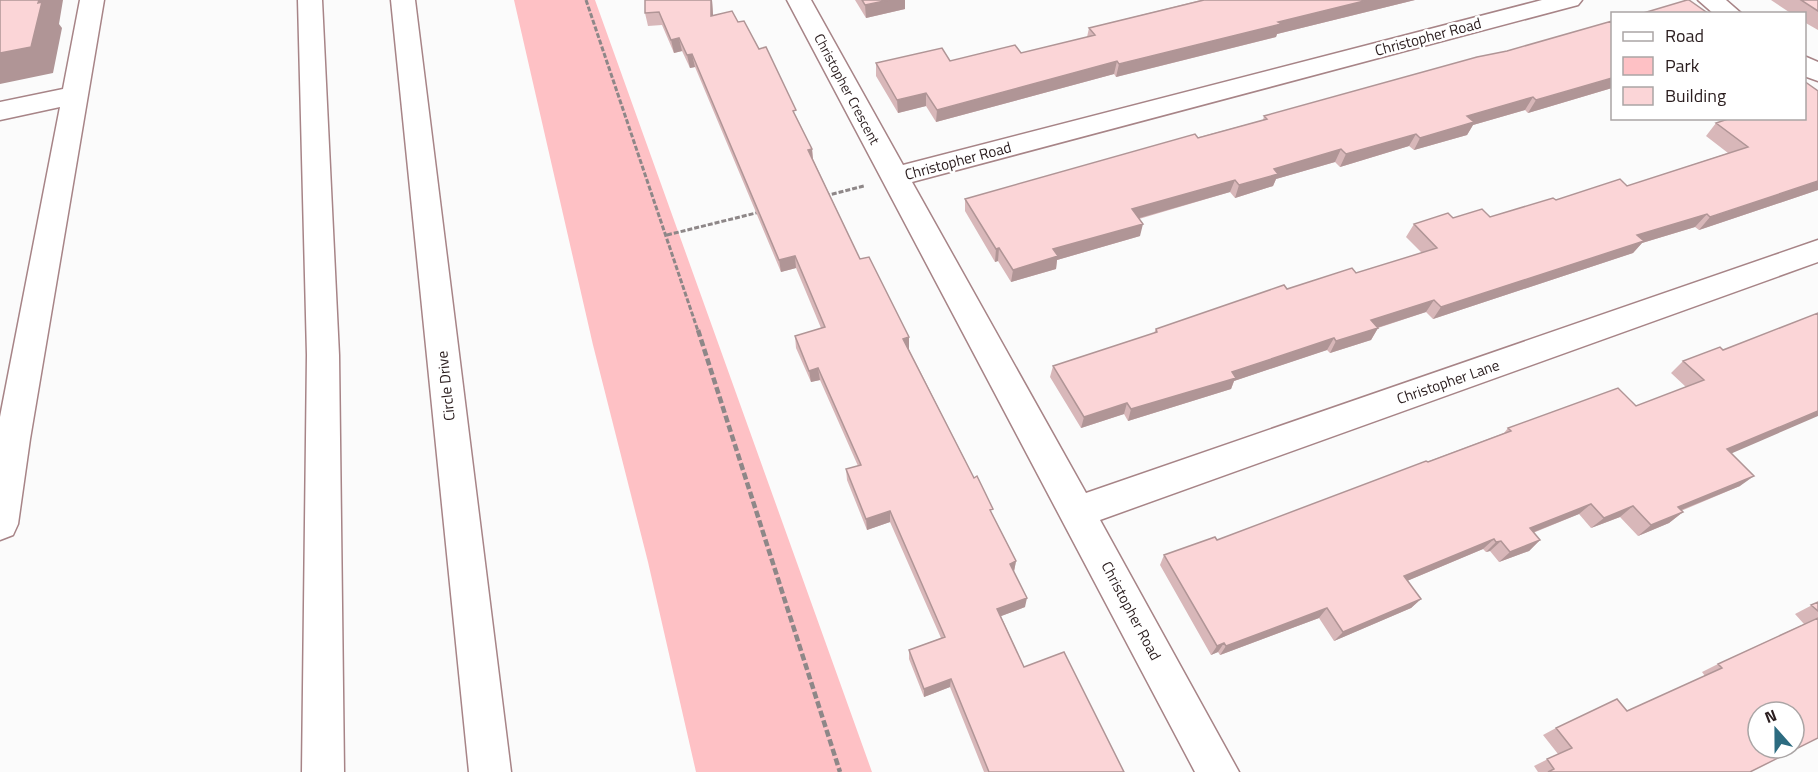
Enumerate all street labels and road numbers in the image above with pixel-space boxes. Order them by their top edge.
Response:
street label: Christopher Road [1372,11,1484,62]
street label: Christopher Crescent [809,30,886,148]
street label: Christopher Road [902,135,1014,186]
street label: Circle Drive [430,350,461,422]
street label: Christopher Lane [1393,353,1502,410]
street label: Christopher Road [1096,557,1167,664]

